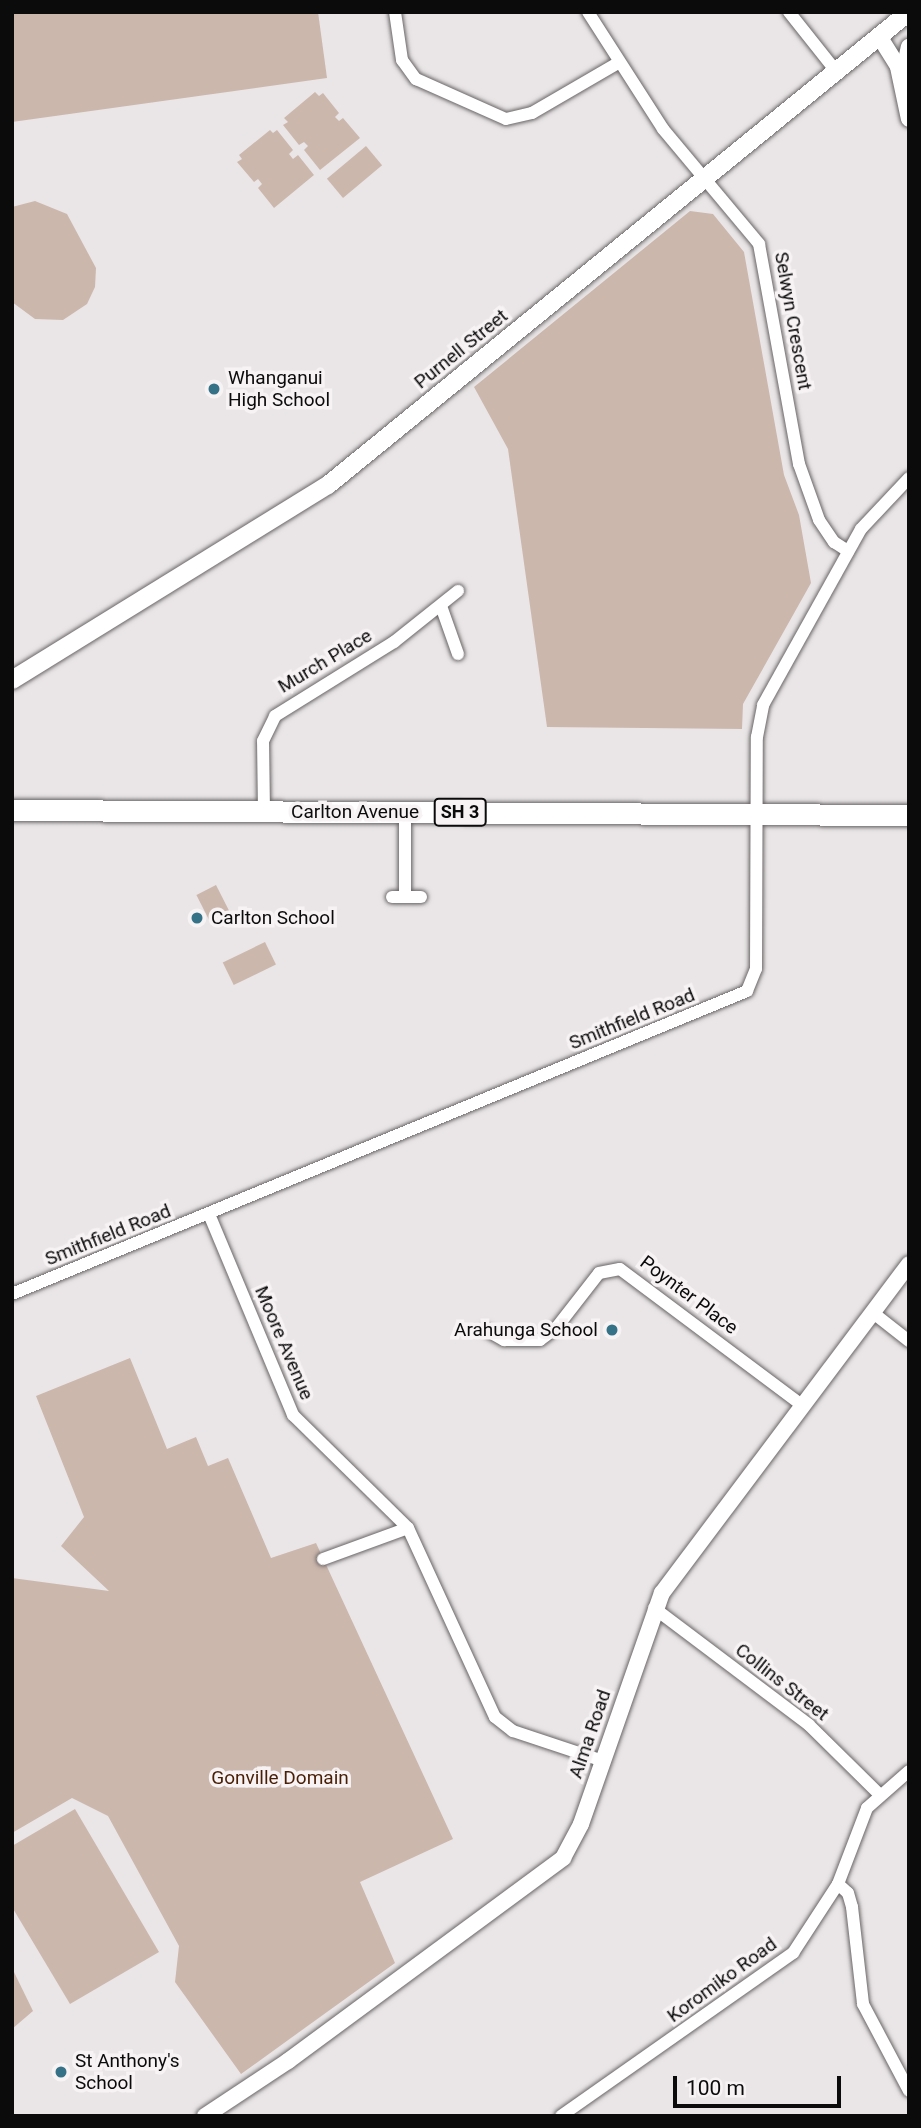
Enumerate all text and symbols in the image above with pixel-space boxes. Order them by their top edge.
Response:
street label: Selwyn Crescent [770,250,816,392]
street label: Purnell Street [410,304,512,394]
place label: Whanganui High School [228,367,330,411]
marker: Whanganui High School [206,381,222,397]
street label: Murch Place [274,624,376,698]
road number: SH 3 [432,798,488,826]
street label: Carlton Avenue [291,801,419,823]
place label: Carlton School [211,907,335,929]
marker: Carlton School [189,910,205,926]
street label: Smithfield Road [566,983,698,1055]
street label: Smithfield Road [42,1199,174,1271]
street label: Poynter Place [636,1251,742,1339]
street label: Moore Avenue [250,1283,318,1403]
place label: Arahunga School [454,1319,598,1341]
marker: Arahunga School [604,1322,620,1338]
street label: Collins Street [731,1638,833,1726]
street label: Alma Road [564,1687,616,1781]
park label: Gonville Domain [211,1767,349,1789]
street label: Koromiko Road [663,1933,781,2027]
place label: St Anthony's School [75,2050,180,2094]
scale bar [676,2062,844,2106]
marker: St Anthony's School [53,2064,69,2080]
text: 100 m [686,2076,745,2100]

